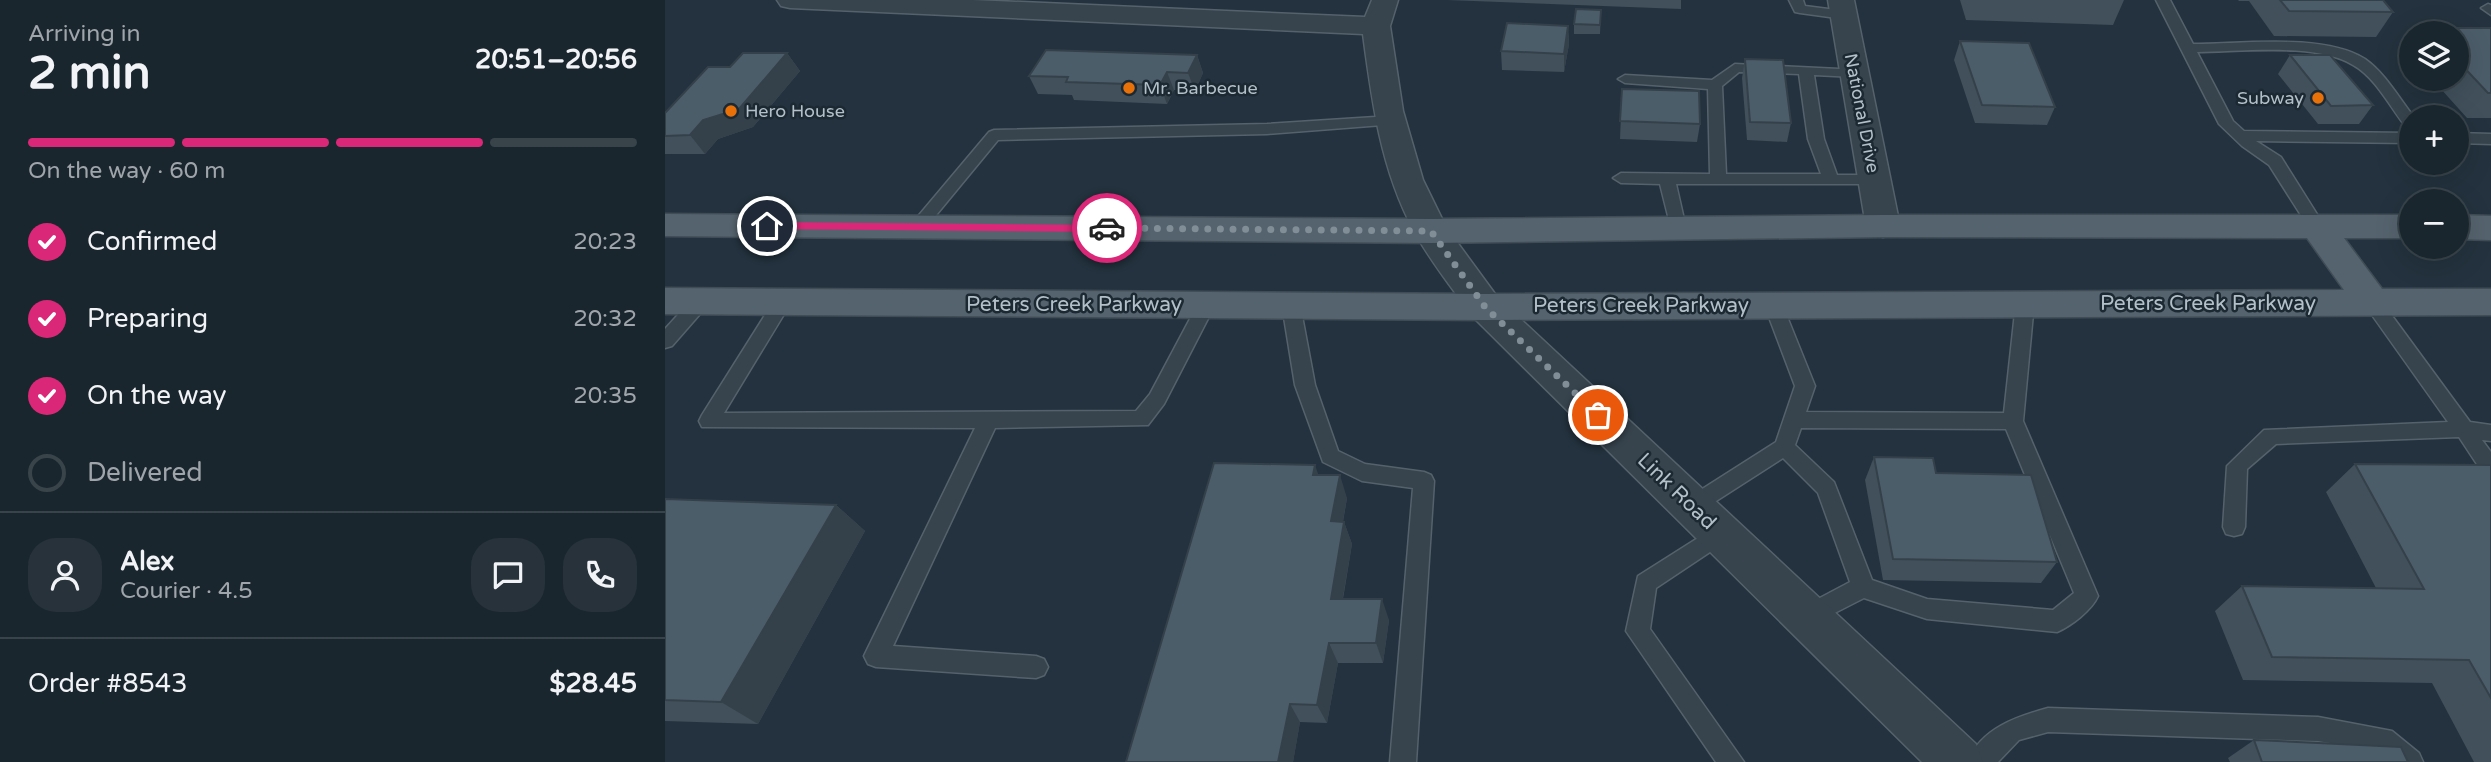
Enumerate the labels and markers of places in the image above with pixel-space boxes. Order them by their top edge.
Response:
place label: Mr. Barbecue [1143,77,1258,99]
marker: Mr. Barbecue [1121,80,1137,96]
place label: Subway [2237,87,2304,109]
marker: Subway [2310,90,2326,106]
place label: Hero House [745,100,845,122]
marker: Hero House [723,103,739,119]
pin [737,196,797,256]
pin [1568,385,1628,445]

